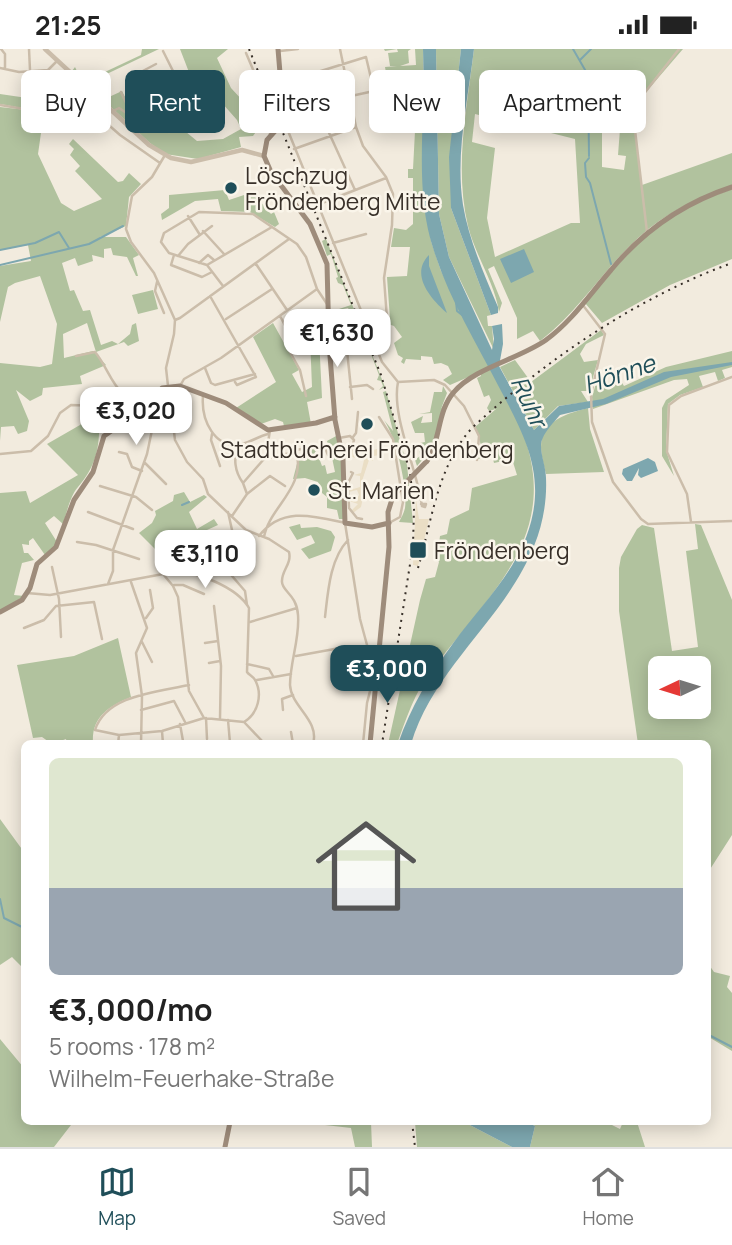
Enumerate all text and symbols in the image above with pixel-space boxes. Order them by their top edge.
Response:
text: 21:25 [35,7,102,43]
chip: Buy [21,70,111,133]
chip: Rent [125,70,225,133]
chip: Filters [239,70,355,133]
chip: New [369,70,465,133]
chip: Apartment [479,70,646,133]
place label: Löschzug Fröndenberg Mitte [245,159,441,217]
marker: Löschzug Fröndenberg Mitte [223,180,239,196]
pin: €1,630 [280,309,394,369]
text: €1,630 [300,316,374,348]
water label: Hönne [579,345,661,400]
water label: Ruhr [504,370,557,435]
pin: €3,020 [79,387,193,447]
text: €3,020 [96,394,176,426]
marker: Stadtbücherei Fröndenberg [359,416,375,432]
place label: Stadtbücherei Fröndenberg [220,433,514,465]
place label: St. Marien [328,474,434,506]
marker: St. Marien [306,482,322,498]
pin: €3,110 [148,531,262,590]
place label: Fröndenberg [434,534,570,566]
text: €3,110 [171,537,239,569]
marker: Fröndenberg [408,540,428,560]
pin: €3,000 [330,645,444,705]
text: €3,000 [346,652,428,684]
north arrow [648,656,710,719]
map controls [648,656,711,719]
icon: home [303,803,429,929]
text: €3,000/mo [49,989,213,1030]
text: 5 rooms · 178 m² [49,1030,215,1062]
text: Wilhelm-Feuerhake-Straße [49,1062,334,1094]
tab: Map [98,1163,136,1231]
tab: Saved [333,1163,386,1231]
tab: Home [582,1163,634,1231]

